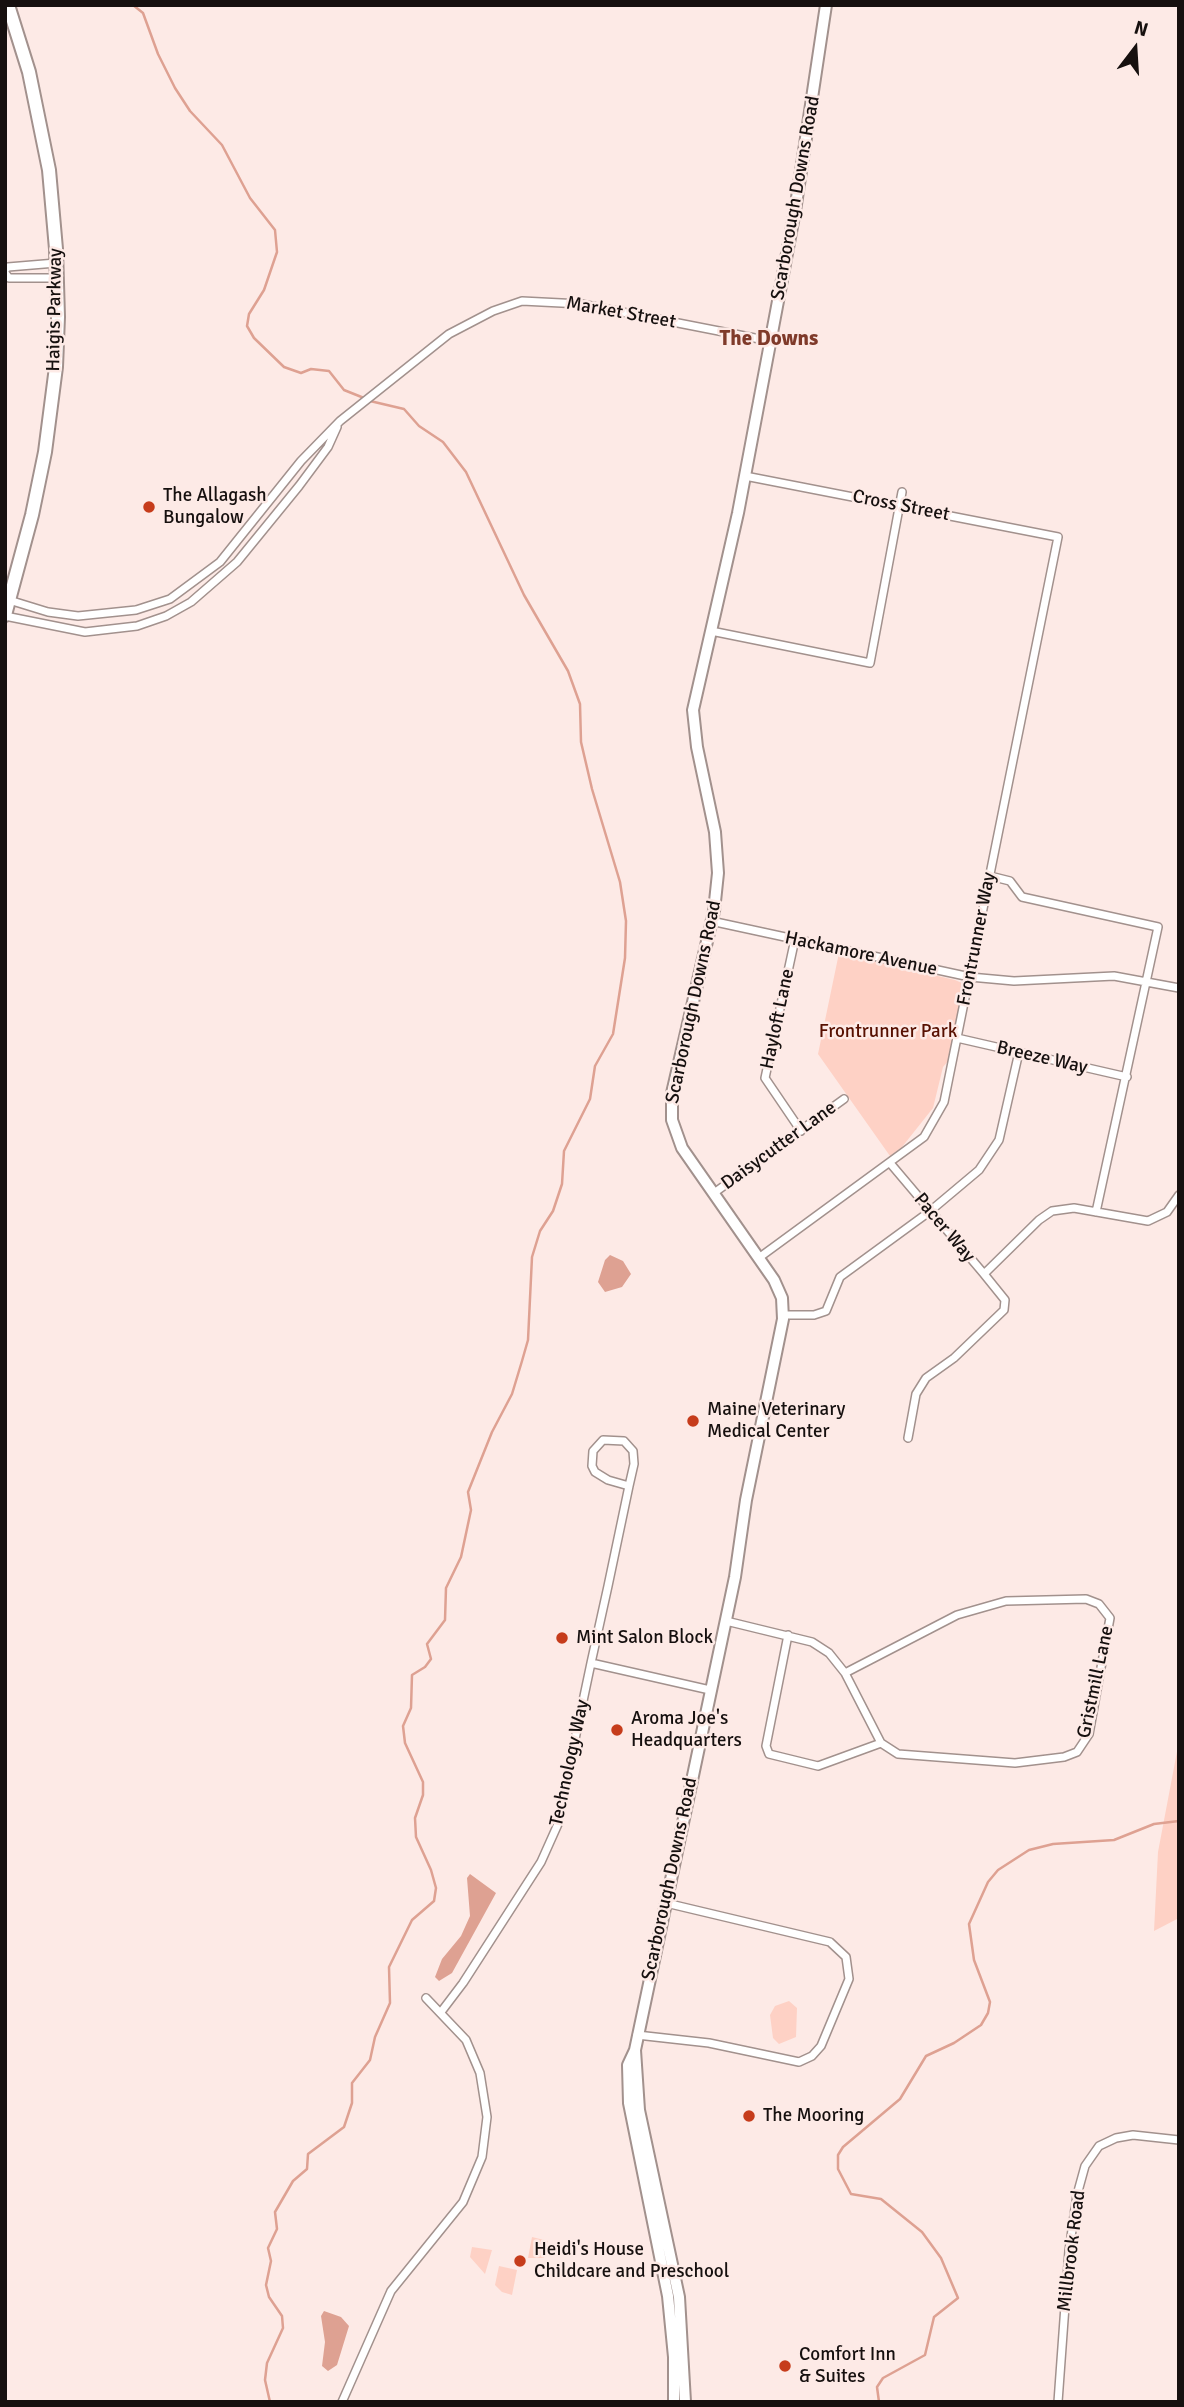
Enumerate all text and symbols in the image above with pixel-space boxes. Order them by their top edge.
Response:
north arrow [1100,14,1170,84]
text: N [1131,16,1151,42]
street label: Scarborough Downs Road [767,94,825,302]
street label: Haigis Parkway [43,248,67,372]
street label: Market Street [564,292,678,334]
district label: The Downs [720,326,818,352]
place label: The Allagash Bungalow [163,485,267,529]
street label: Cross Street [851,485,951,527]
marker: The Allagash Bungalow [141,499,157,515]
street label: Frontrunner Way [953,870,1001,1008]
street label: Scarborough Downs Road [661,899,727,1105]
street label: Hackamore Avenue [783,927,939,981]
street label: Hayloft Lane [756,967,800,1071]
park label: Frontrunner Park [819,1021,957,1043]
street label: Breeze Way [994,1036,1090,1080]
street label: Daisycutter Lane [717,1097,841,1195]
street label: Pacer Way [909,1189,979,1267]
place label: Maine Veterinary Medical Center [707,1399,845,1443]
marker: Maine Veterinary Medical Center [685,1413,701,1429]
street label: Gristmill Lane [1073,1624,1119,1740]
place label: Mint Salon Block [576,1627,713,1649]
marker: Mint Salon Block [554,1630,570,1646]
street label: Technology Way [545,1698,595,1828]
place label: Aroma Joe's Headquarters [631,1708,742,1752]
marker: Aroma Joe's Headquarters [609,1722,625,1738]
street label: Scarborough Downs Road [637,1776,703,1982]
place label: The Mooring [763,2105,864,2127]
marker: The Mooring [741,2108,757,2124]
street label: Millbrook Road [1053,2189,1091,2313]
place label: Heidi's House Childcare and Preschool [534,2239,729,2283]
marker: Heidi's House Childcare and Preschool [512,2253,528,2269]
place label: Comfort Inn & Suites [799,2344,896,2388]
marker: Comfort Inn & Suites [777,2358,793,2374]

